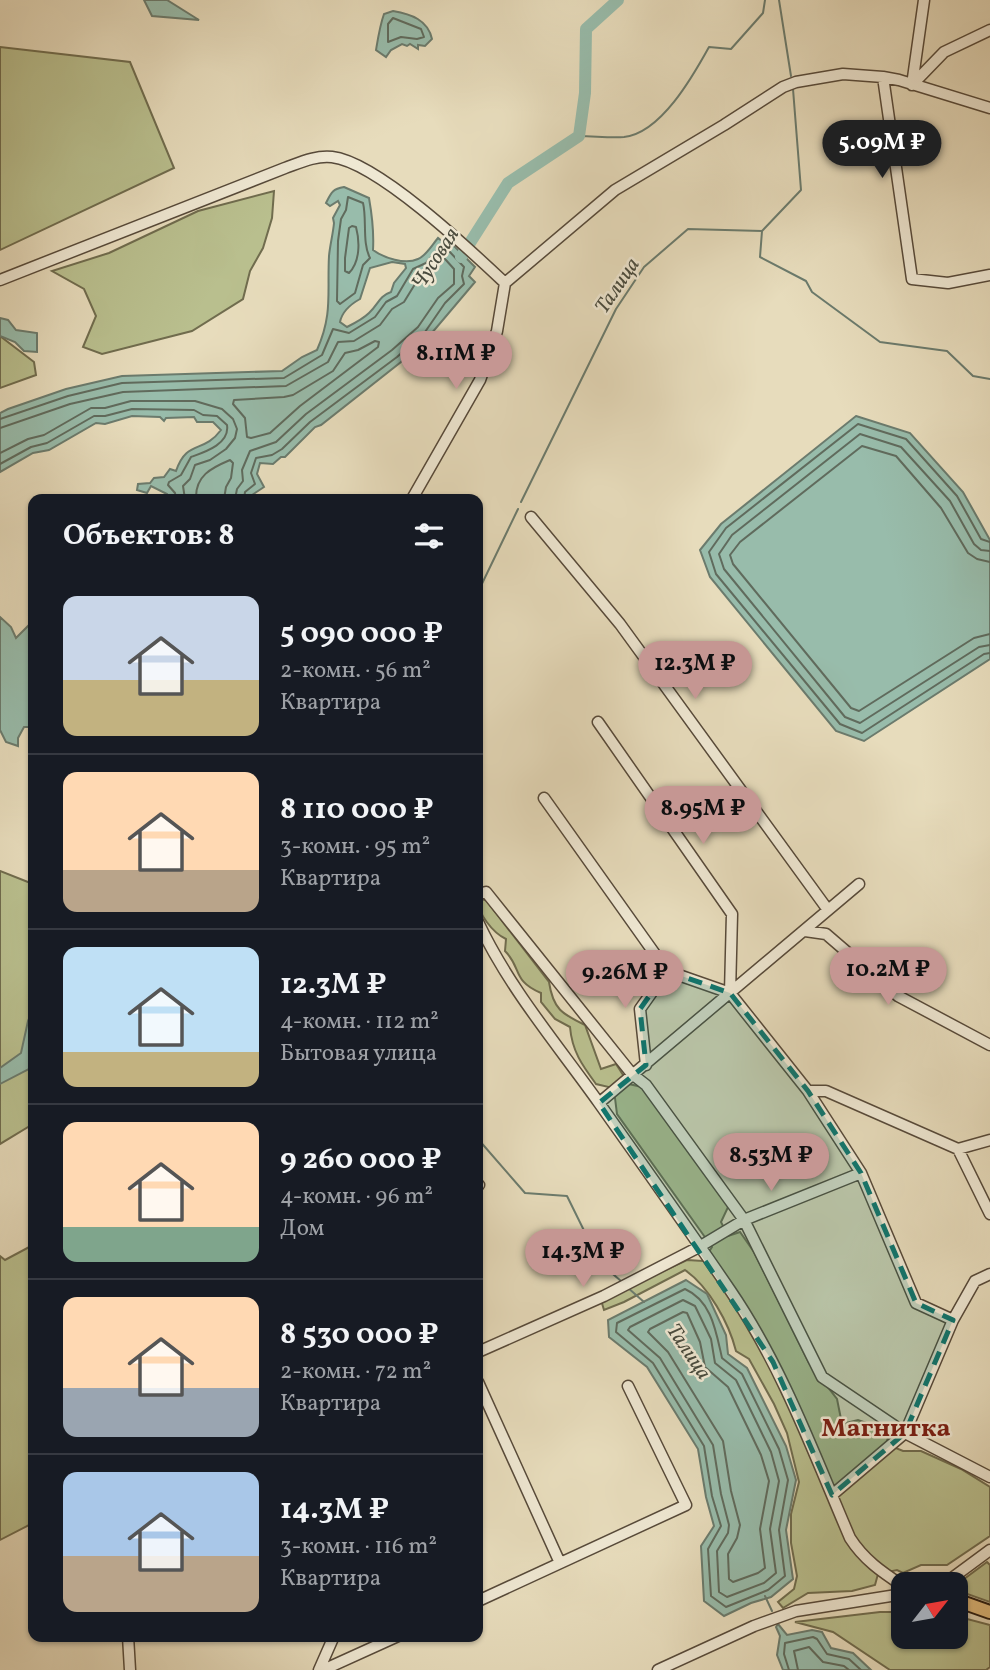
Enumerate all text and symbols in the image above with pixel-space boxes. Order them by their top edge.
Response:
pin: 5.09M ₽ [817,120,947,180]
text: 5.09M ₽ [838,127,926,159]
water label: Чусовая [405,222,467,296]
water label: Талица [589,252,647,320]
pin: 8.11M ₽ [391,332,521,391]
text: 8.11M ₽ [416,338,496,370]
text: Объектов: 8 [63,515,235,557]
icon: filters [410,517,448,555]
text: 5 090 000 ₽ [280,613,443,655]
icon: home [119,624,203,708]
pin: 12.3M ₽ [630,642,760,701]
text: 12.3M ₽ [654,648,736,680]
text: 2-комн. · 56 m² [280,655,431,687]
text: Квартира [280,687,381,719]
pin: 8.95M ₽ [638,786,768,846]
text: 8 110 000 ₽ [280,789,434,831]
text: 8.95M ₽ [661,793,745,825]
icon: home [119,800,203,884]
text: 3-комн. · 95 m² [280,831,430,863]
text: Квартира [280,863,381,895]
pin: 10.2M ₽ [823,948,953,1007]
pin: 9.26M ₽ [560,950,690,1010]
text: 10.2M ₽ [846,954,930,986]
text: 9.26M ₽ [582,957,668,989]
text: 12.3M ₽ [280,964,386,1006]
icon: home [119,975,203,1059]
text: 4-комн. · 112 m² [280,1006,439,1038]
text: Бытовая улица [280,1038,437,1070]
pin: 8.53M ₽ [706,1134,836,1193]
text: 9 260 000 ₽ [280,1139,442,1181]
text: 8.53M ₽ [729,1140,813,1172]
icon: home [119,1150,203,1234]
text: 4-комн. · 96 m² [280,1181,433,1213]
text: Дом [280,1213,324,1245]
pin: 14.3M ₽ [518,1230,648,1289]
text: 14.3M ₽ [541,1236,625,1268]
text: 8 530 000 ₽ [280,1314,439,1356]
water label: Талица [659,1318,717,1386]
icon: home [119,1325,203,1409]
text: 2-комн. · 72 m² [280,1356,431,1388]
text: Квартира [280,1388,381,1420]
district label: Магнитка [821,1411,951,1447]
text: 14.3M ₽ [280,1489,389,1531]
icon: home [119,1500,203,1584]
text: 3-комн. · 116 m² [280,1531,437,1563]
text: Квартира [280,1563,381,1595]
north arrow [891,1572,968,1648]
map controls [891,1572,968,1649]

